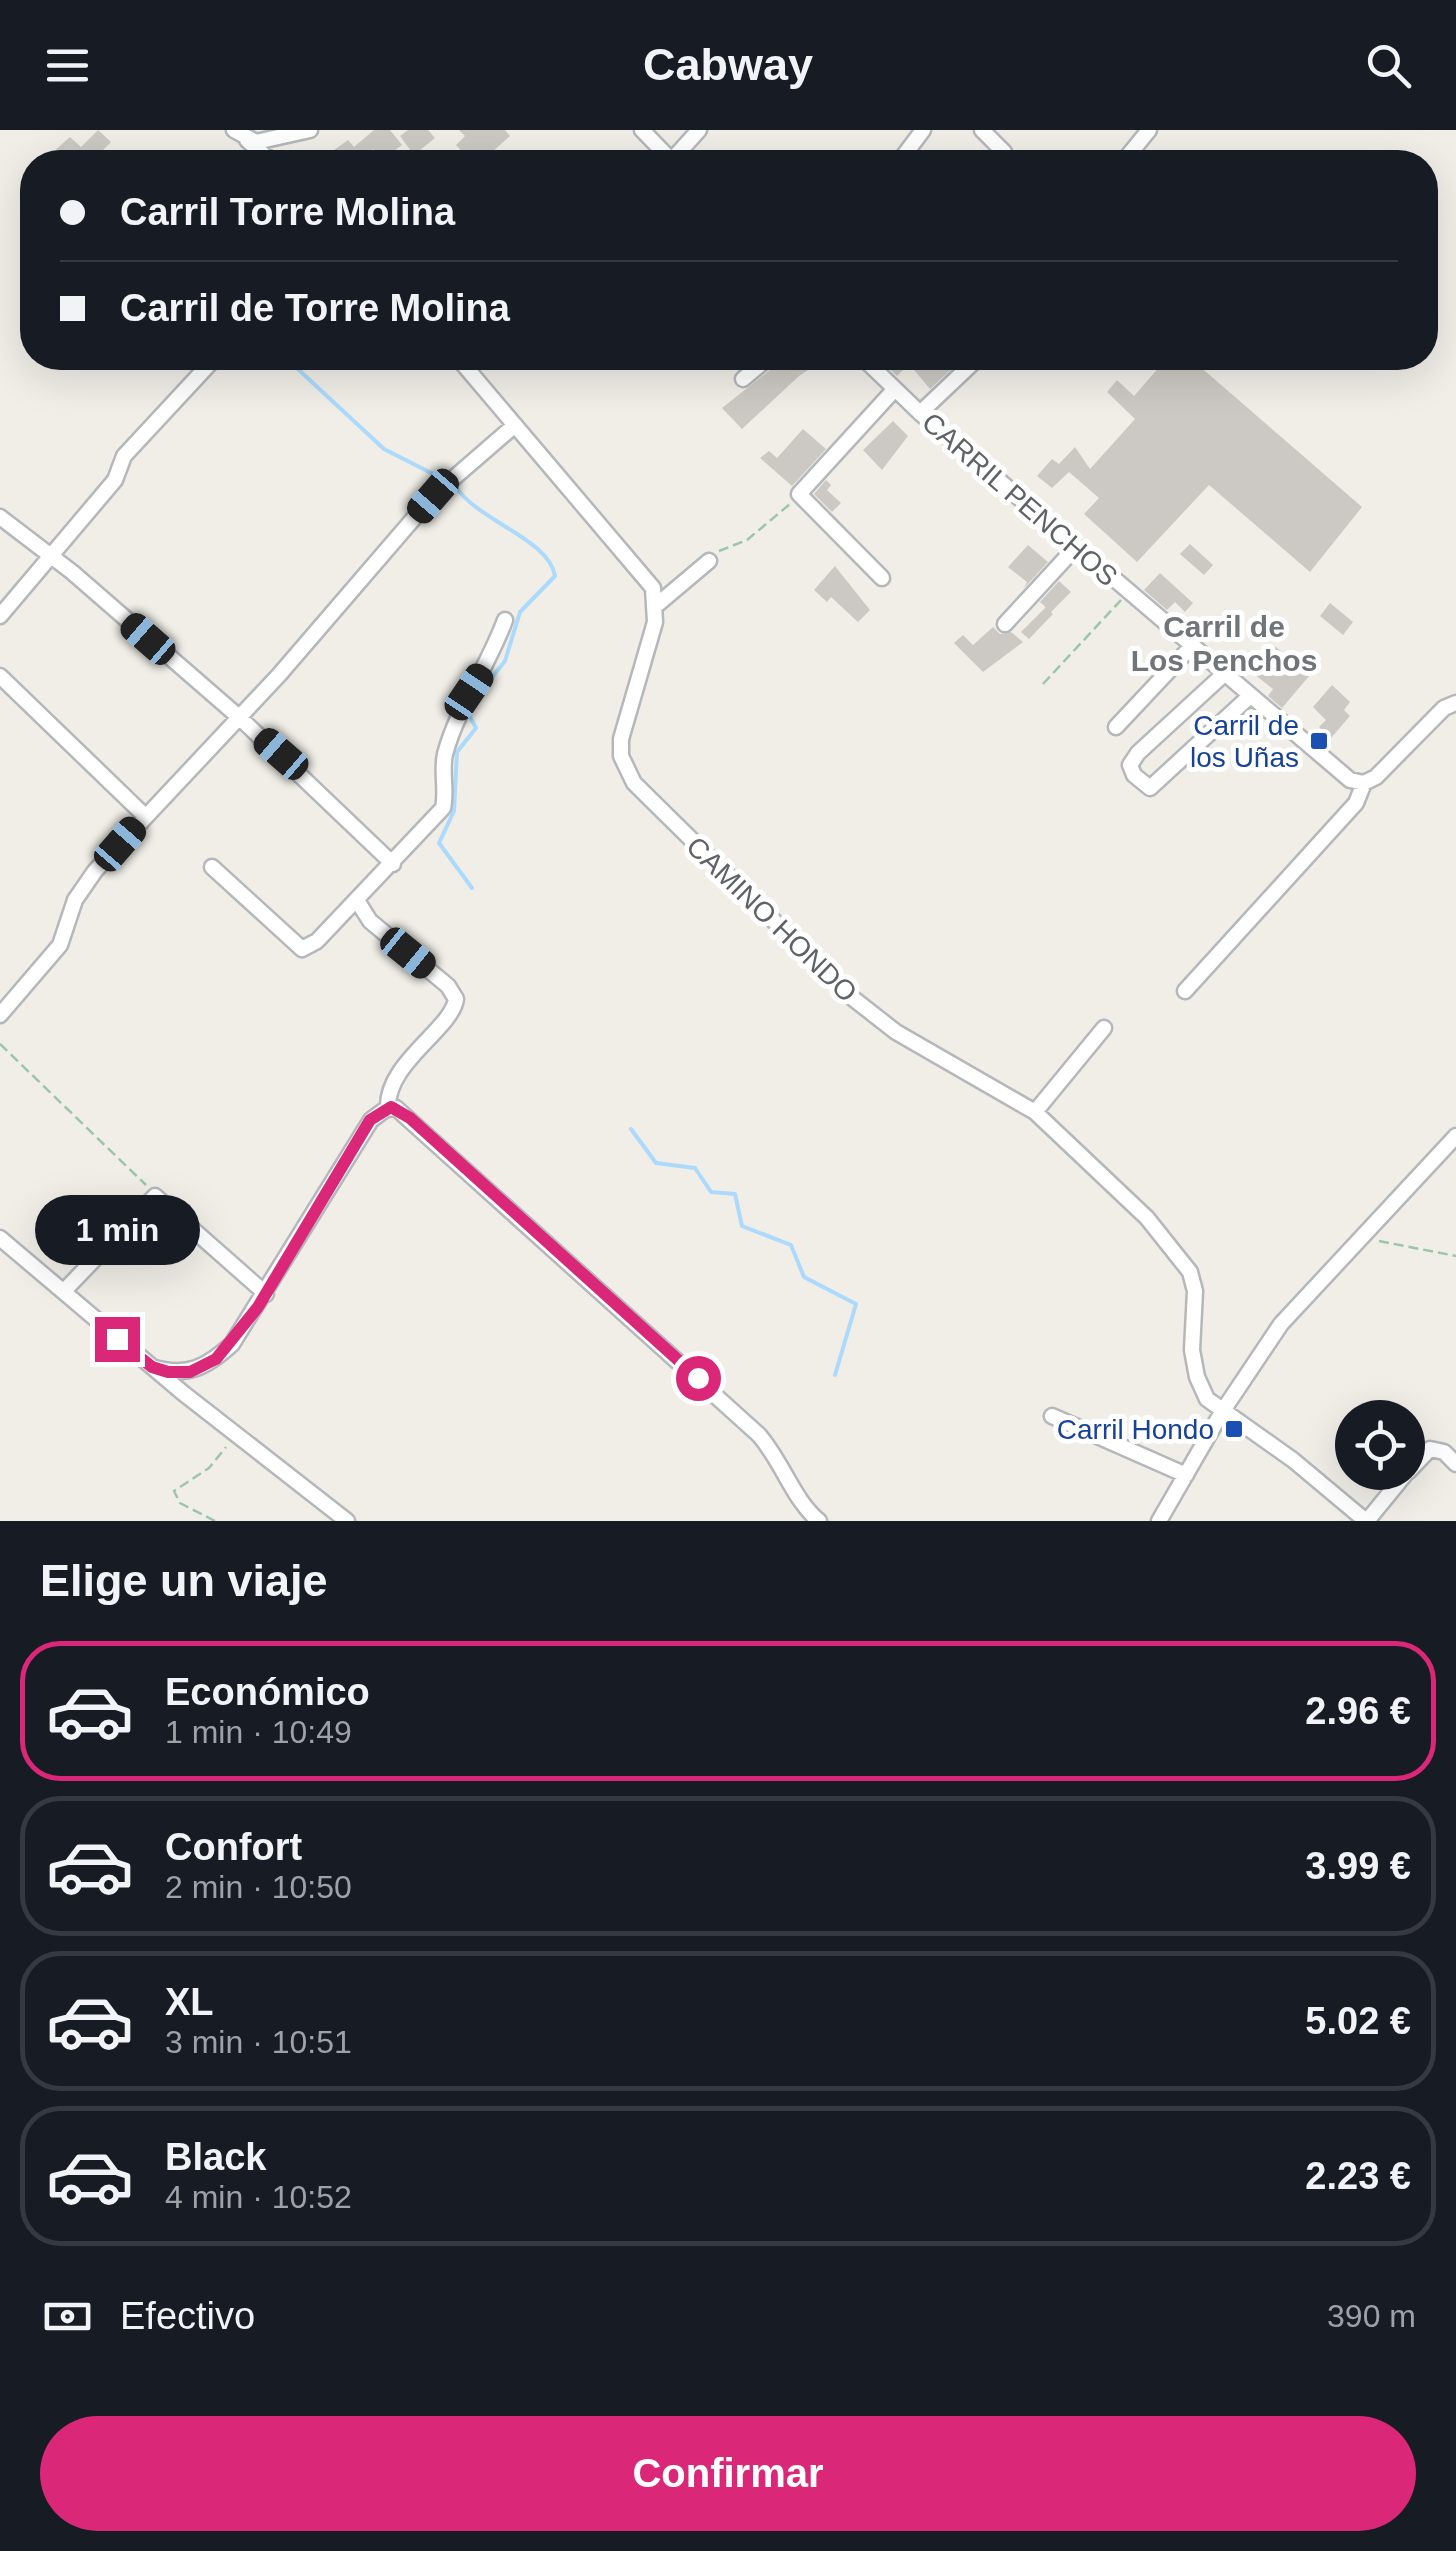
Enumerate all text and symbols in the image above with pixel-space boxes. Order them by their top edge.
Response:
icon: menu [40,38,95,93]
icon: search [1361,38,1416,93]
text: Cabway [643,39,813,90]
text: Carril Torre Molina [120,191,455,233]
text: Carril de Torre Molina [120,287,510,329]
street label: CARRIL PENCHOS [916,406,1123,592]
car [402,464,464,528]
car [116,608,180,670]
district label: Carril de Los Penchos [1131,610,1317,677]
car [440,659,498,725]
place label: Carril de los Uñas [1190,710,1299,773]
car [249,723,313,785]
marker: Carril de los Uñas [1308,730,1330,752]
car [89,812,151,876]
street label: CAMINO HONDO [680,830,863,1008]
car [375,922,441,984]
callout: 1 min [34,1194,200,1264]
text: 1 min [76,1212,159,1248]
route end [95,1317,140,1362]
route start [676,1356,721,1401]
map controls [1335,1400,1425,1490]
button: locate [1335,1400,1425,1490]
place label: Carril Hondo [1057,1414,1214,1445]
marker: Carril Hondo [1223,1418,1245,1440]
text: Elige un viaje [40,1555,328,1606]
icon: car [45,1666,135,1756]
text: Económico [165,1671,370,1713]
text: 2.96 € [1305,1690,1411,1732]
text: 1 min · 10:49 [165,1714,352,1750]
icon: car [45,1821,135,1911]
text: Confort [165,1826,302,1868]
text: 3.99 € [1305,1845,1411,1887]
text: 2 min · 10:50 [165,1869,352,1905]
icon: car [45,1976,135,2066]
text: XL [165,1981,214,2023]
text: 5.02 € [1305,2000,1411,2042]
text: 3 min · 10:51 [165,2024,352,2060]
icon: car [45,2131,135,2221]
text: Black [165,2136,266,2178]
text: 2.23 € [1305,2155,1411,2197]
text: 4 min · 10:52 [165,2179,352,2215]
icon: cash [40,2289,95,2344]
text: Efectivo [120,2295,255,2337]
text: 390 m [1327,2298,1416,2334]
button: Confirmar [40,2416,1416,2531]

